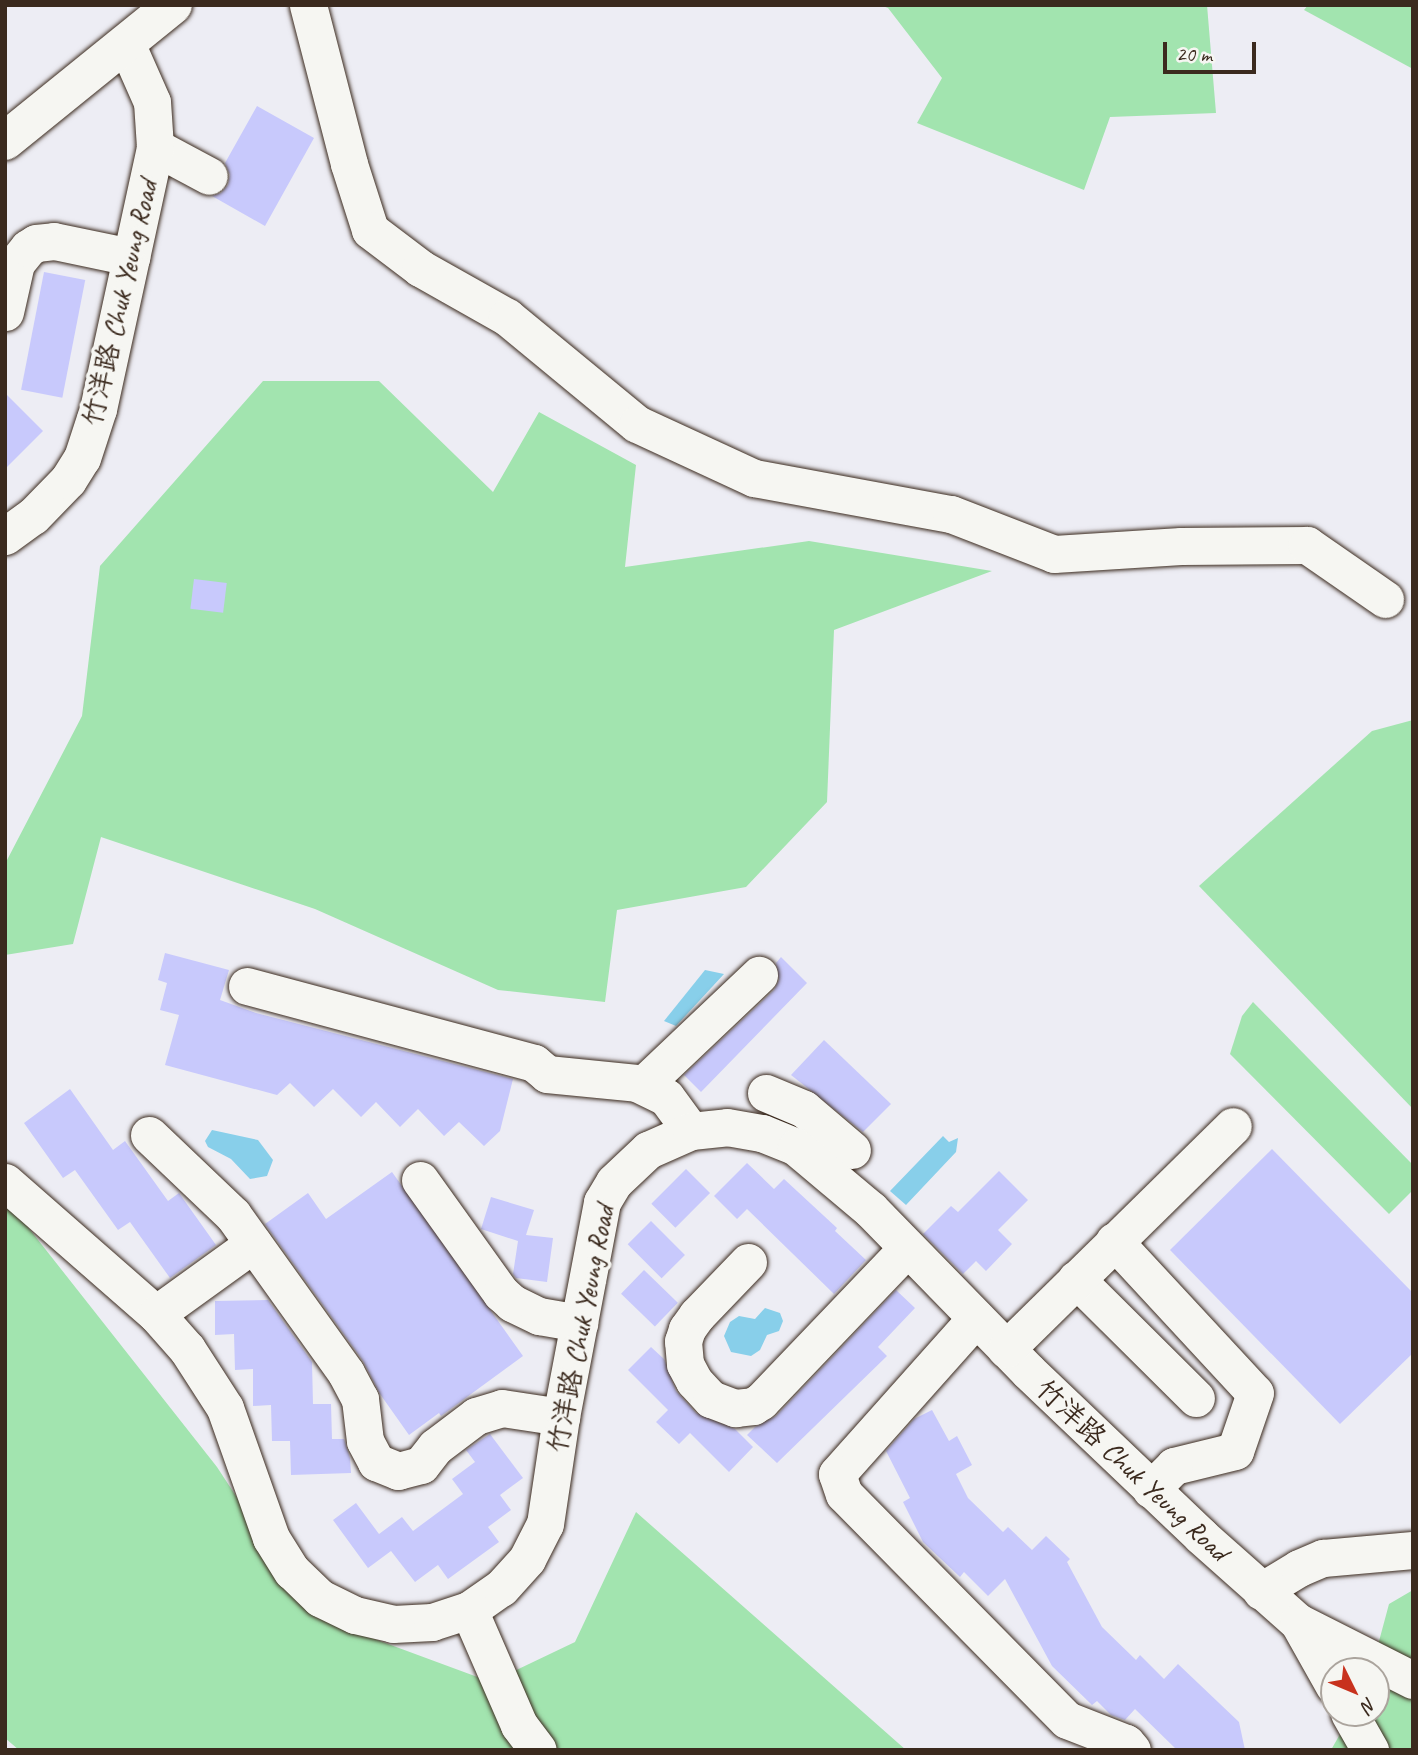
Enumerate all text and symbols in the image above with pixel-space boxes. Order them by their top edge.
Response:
scale bar [1166,28,1259,72]
text: 20 m [1176,41,1212,67]
street label: 竹洋路 Chuk Yeung Road [75,176,165,430]
street label: 竹洋路 Chuk Yeung Road [540,1202,622,1456]
street label: 竹洋路 Chuk Yeung Road [1028,1372,1236,1568]
north arrow [1320,1657,1390,1727]
text: N [1356,1692,1382,1717]

